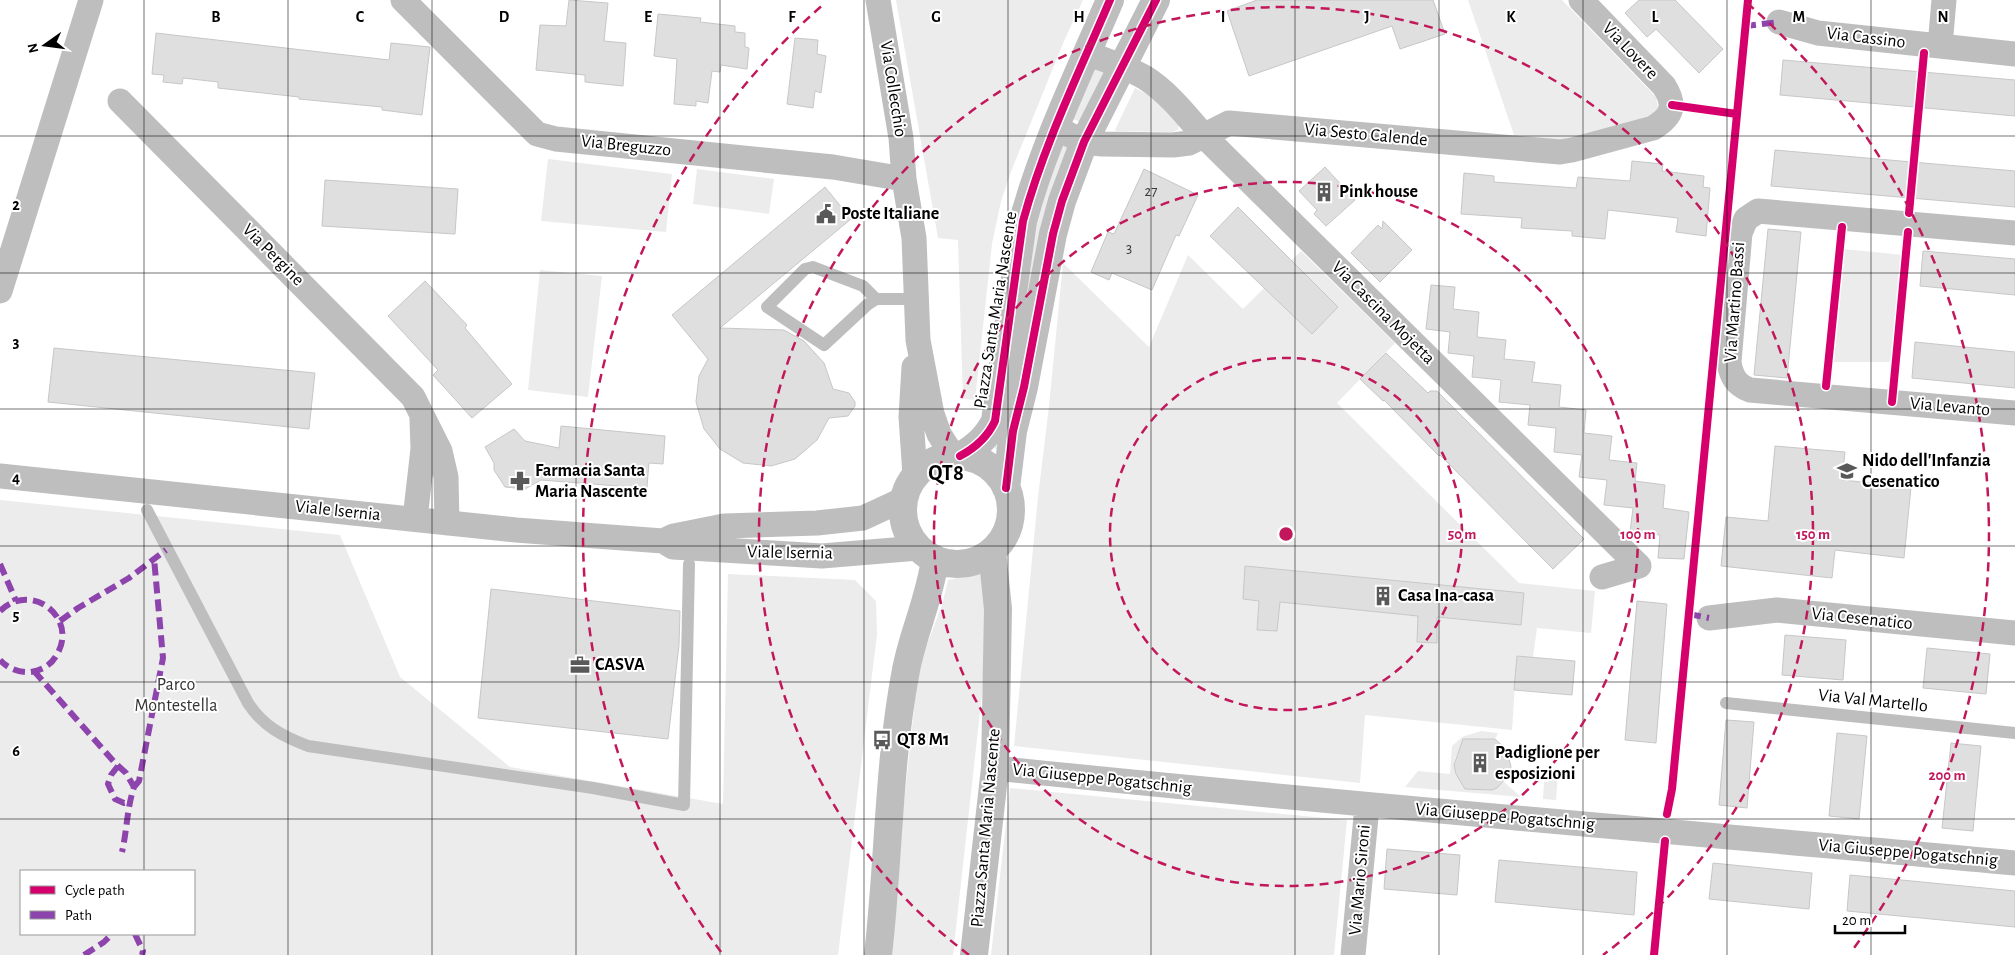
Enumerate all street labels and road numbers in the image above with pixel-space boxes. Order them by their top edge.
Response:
street label: Via Lovere [1597,18,1663,84]
street label: Via Cassino [1826,24,1907,52]
street label: Via Collecchio [877,40,910,139]
street label: Via Sesto Calende [1304,121,1428,149]
street label: Via Breguzzo [580,132,672,160]
street label: Piazza Santa Maria Nascente [972,210,1020,410]
street label: Via Pergine [239,221,307,289]
street label: Via Martino Bassi [1722,241,1748,363]
street label: Via Cascina Mojetta [1328,258,1438,368]
street label: Via Levanto [1909,395,1991,419]
street label: Viale Isernia [294,498,382,524]
street label: Viale Isernia [747,543,833,563]
street label: Via Cesenatico [1811,605,1914,633]
street label: Via Val Martello [1817,686,1929,716]
street label: Piazza Santa Maria Nascente [968,728,1004,928]
street label: Via Giuseppe Pogatschnig [1012,761,1193,797]
street label: Via Giuseppe Pogatschnig [1415,800,1596,834]
street label: Via Mario Sironi [1346,824,1374,936]
street label: Via Giuseppe Pogatschnig [1818,836,1999,870]

